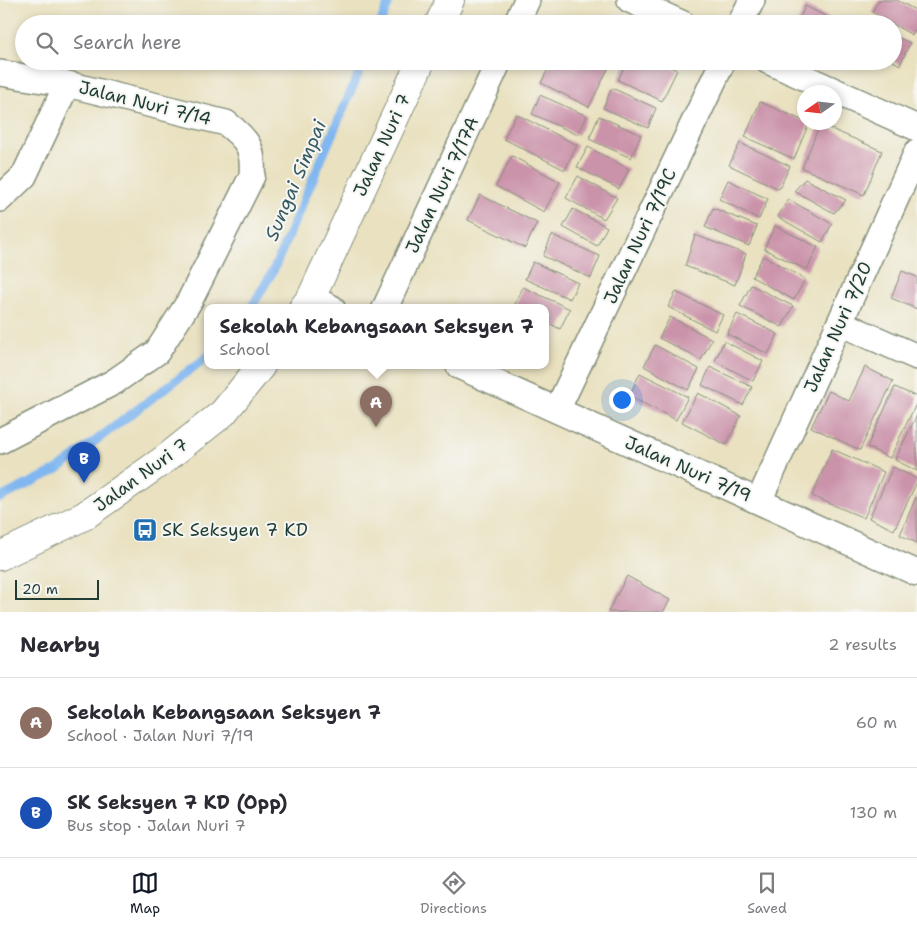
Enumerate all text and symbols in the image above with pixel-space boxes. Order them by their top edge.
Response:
search box [15,15,902,70]
icon: search [33,29,61,57]
text: Search here [73,30,182,55]
street label: Jalan Nuri 7/14 [76,75,214,131]
north arrow [797,85,842,130]
street label: Jalan Nuri 7 [348,90,416,200]
street label: Jalan Nuri 7/17A [400,113,484,257]
water label: Sungai Simpai [259,116,332,244]
street label: Jalan Nuri 7/19C [598,164,682,308]
street label: Jalan Nuri 7/20 [798,258,878,396]
popup [204,304,549,369]
text: Sekolah Kebangsaan Seksyen 7 [220,314,533,339]
text: School [220,339,270,360]
pin: A [360,386,392,427]
your location [609,387,635,413]
street label: Jalan Nuri 7/19 [621,430,755,508]
street label: Jalan Nuri 7 [89,433,193,517]
pin: B [68,442,100,483]
bus stop icon: SK Seksyen 7 KD [132,517,158,543]
place label: SK Seksyen 7 KD [162,518,308,542]
scale bar [15,577,99,600]
text: 20 m [22,580,58,598]
text: Nearby [20,631,100,659]
text: 2 results [828,634,897,655]
text: Sekolah Kebangsaan Seksyen 7 [67,700,381,725]
text: A [30,712,42,733]
text: 60 m [856,712,897,733]
text: School · Jalan Nuri 7/19 [67,725,254,746]
text: SK Seksyen 7 KD (Opp) [67,790,288,815]
text: B [31,802,41,823]
text: 130 m [850,802,897,823]
text: Bus stop · Jalan Nuri 7 [67,815,246,836]
tab: Map [130,869,160,917]
tab: Directions [420,869,487,917]
tab: Saved [747,869,787,917]

